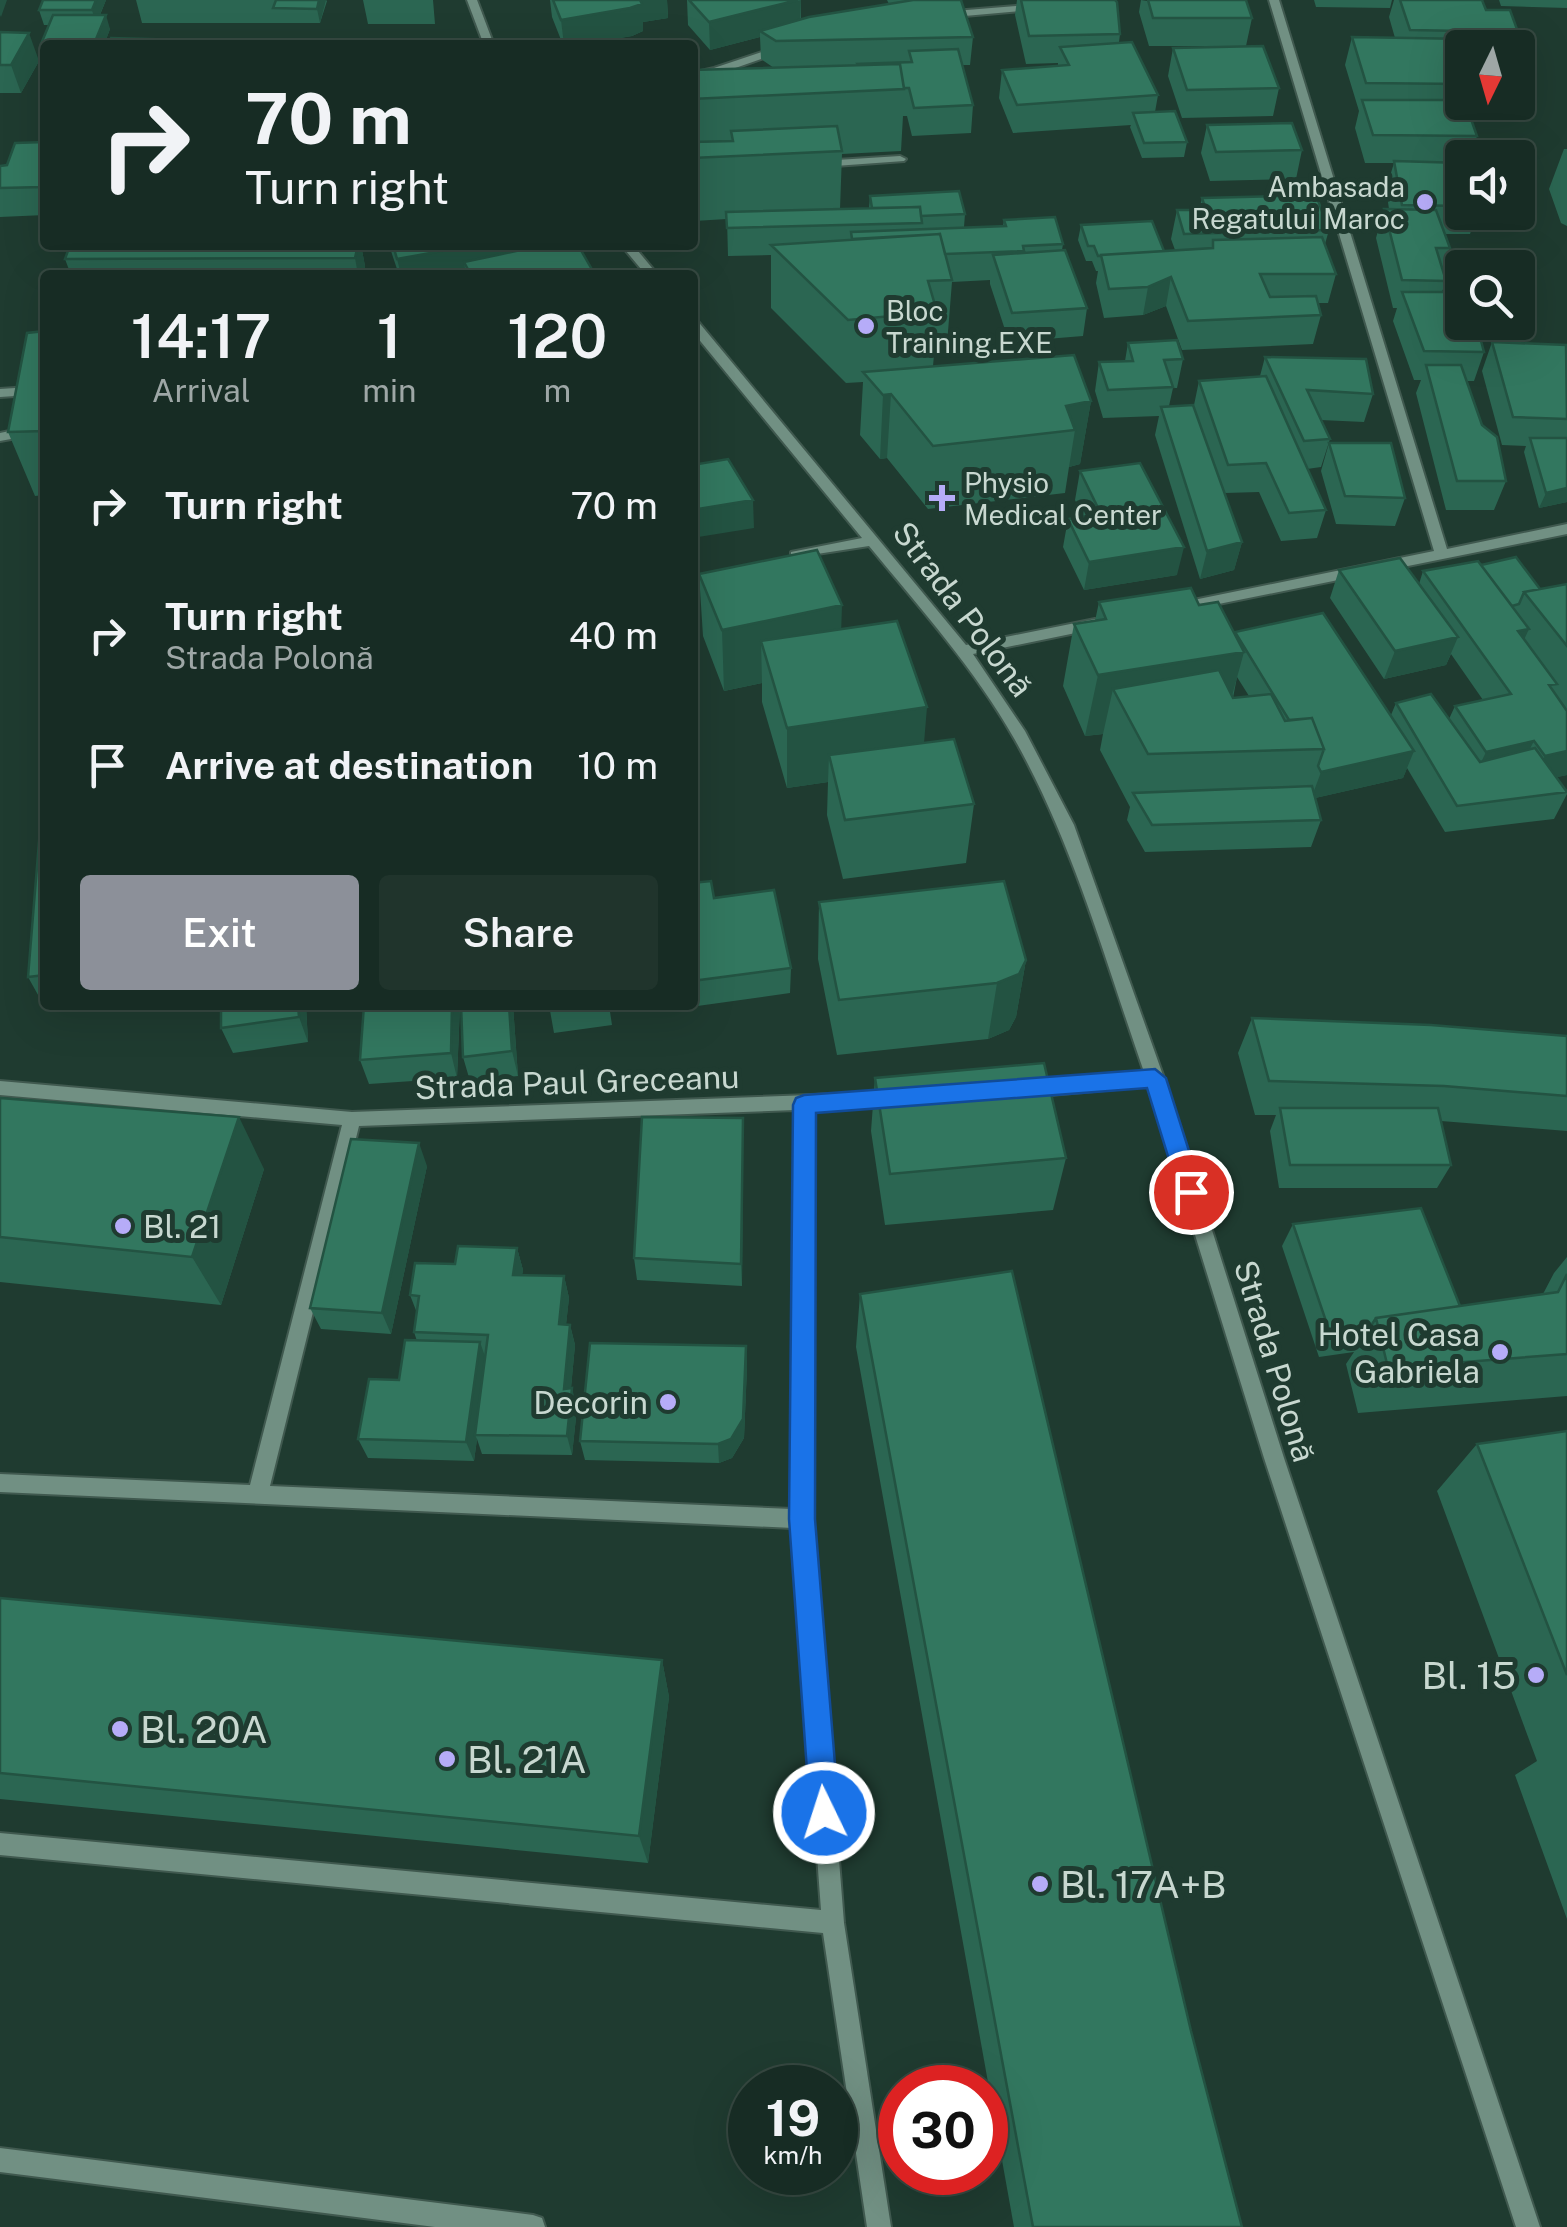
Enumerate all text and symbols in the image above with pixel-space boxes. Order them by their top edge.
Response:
north arrow [1445,30,1535,120]
map controls [1445,30,1535,340]
text: 70 m [245,77,412,160]
icon: right [80,80,210,210]
button: sound [1445,140,1535,230]
text: Turn right [245,161,449,214]
place label: Ambasada Regatului Maroc [1192,170,1405,235]
marker: Ambasada Regatului Maroc [1414,191,1436,213]
button: search [1445,250,1535,340]
place label: Bloc Training.EXE [886,294,1053,359]
text: 14:17 [131,301,271,372]
text: 1 [377,301,402,372]
text: 120 [507,301,607,372]
marker: Bloc Training.EXE [855,315,877,337]
text: Arrival [152,372,251,409]
text: min [362,372,416,409]
text: m [543,372,571,409]
place label: Physio Medical Center [964,466,1162,531]
icon: right [80,478,135,533]
text: Turn right [165,483,343,528]
text: 70 m [571,483,658,528]
marker: Physio Medical Center [929,485,955,511]
street label: Strada Polonă [885,515,1041,703]
text: Turn right [165,594,343,639]
icon: right [80,608,135,663]
text: 40 m [569,613,658,658]
text: Strada Polonă [165,639,374,676]
icon: arrive [80,738,135,793]
text: Arrive at destination [165,743,533,788]
text: 10 m [577,743,658,788]
button: Exit [80,875,359,990]
button: Share [379,875,658,990]
street label: Strada Paul Greceanu [414,1058,740,1106]
pin [1149,1150,1234,1235]
icon: arrive [1164,1165,1219,1220]
place label: Bl. 21 [143,1208,221,1245]
marker: Bl. 21 [112,1215,134,1237]
street label: Strada Polonă [1227,1256,1323,1466]
place label: Hotel Casa Gabriela [1317,1316,1480,1390]
marker: Hotel Casa Gabriela [1489,1341,1511,1363]
place label: Decorin [533,1384,648,1421]
marker: Decorin [657,1391,679,1413]
place label: Bl. 15 [1421,1653,1516,1698]
marker: Bl. 15 [1525,1664,1547,1686]
place label: Bl. 20A [140,1707,268,1752]
marker: Bl. 20A [109,1718,131,1740]
place label: Bl. 21A [467,1737,587,1782]
marker: Bl. 21A [436,1748,458,1770]
position arrow [772,1761,876,1865]
place label: Bl. 17A+B [1060,1862,1227,1907]
marker: Bl. 17A+B [1029,1873,1051,1895]
speed limit sign: 30 [878,2065,1008,2195]
text: 19 [766,2088,820,2147]
text: km/h [764,2140,822,2170]

